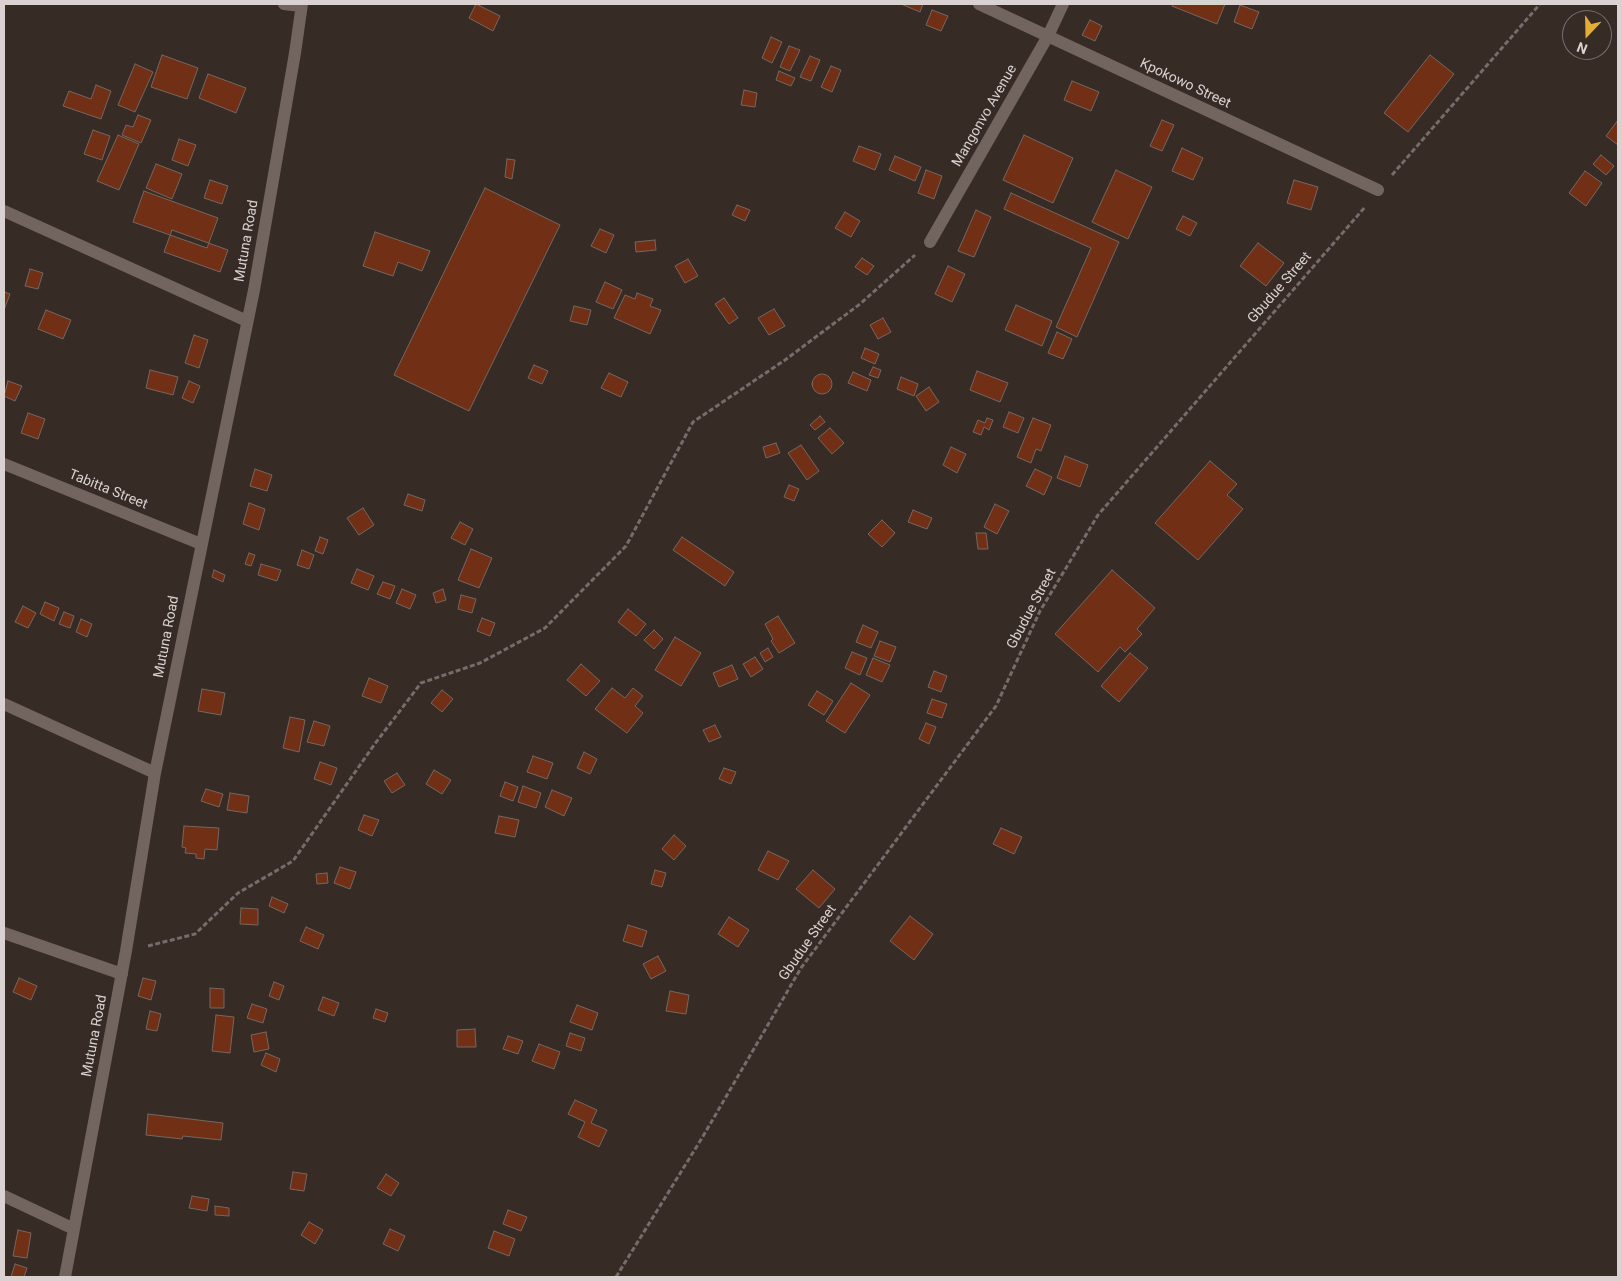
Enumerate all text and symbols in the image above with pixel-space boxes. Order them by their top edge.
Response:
north arrow [1562,10,1612,60]
text: N [1575,39,1589,57]
street label: Kpokowo Street [1137,56,1233,112]
street label: Mangonvo Avenue [949,62,1021,170]
street label: Mutuna Road [232,199,262,283]
street label: Gbudue Street [1245,249,1315,327]
street label: Tabitta Street [66,467,150,513]
street label: Gbudue Street [1004,566,1060,652]
street label: Mutuna Road [151,595,183,679]
street label: Gbudue Street [776,902,840,984]
street label: Mutuna Road [79,994,111,1078]

